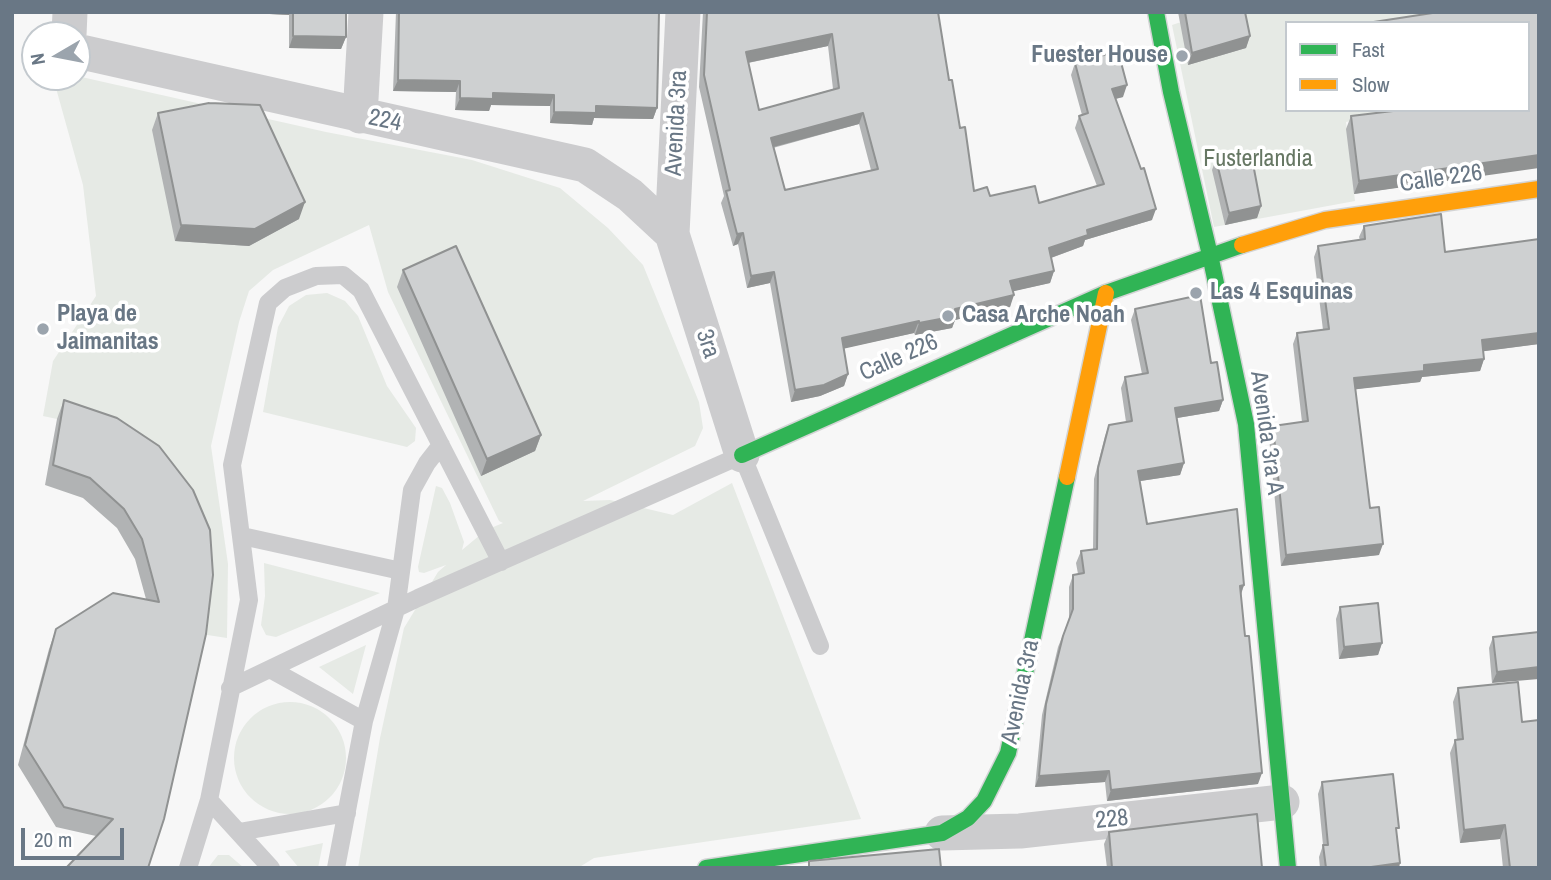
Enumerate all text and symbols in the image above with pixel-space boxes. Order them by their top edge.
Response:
north arrow [21,21,91,91]
legend [1285,21,1530,112]
text: Fast [1352,35,1385,64]
place label: Fuester House [1031,42,1168,70]
marker: Fuester House [1174,48,1190,64]
text: N [24,52,51,67]
street label: Avenida 3ra [660,69,694,177]
text: Slow [1352,70,1389,99]
street label: 224 [366,104,404,138]
park label: Fusterlandia [1203,146,1313,174]
street label: Calle 226 [1398,159,1484,199]
place label: Las 4 Esquinas [1210,279,1353,307]
marker: Las 4 Esquinas [1188,285,1204,301]
place label: Playa de Jaimanitas [57,301,159,357]
place label: Casa Arche Noah [962,302,1125,330]
marker: Casa Arche Noah [940,308,956,324]
marker: Playa de Jaimanitas [35,321,51,337]
street label: 3ra [689,326,725,362]
street label: Calle 226 [855,328,943,388]
street label: Avenida 3ra A [1243,369,1289,497]
street label: Avenida 3ra [996,637,1046,747]
street label: 228 [1094,804,1130,836]
scale bar [24,814,128,858]
text: 20 m [34,825,72,854]

